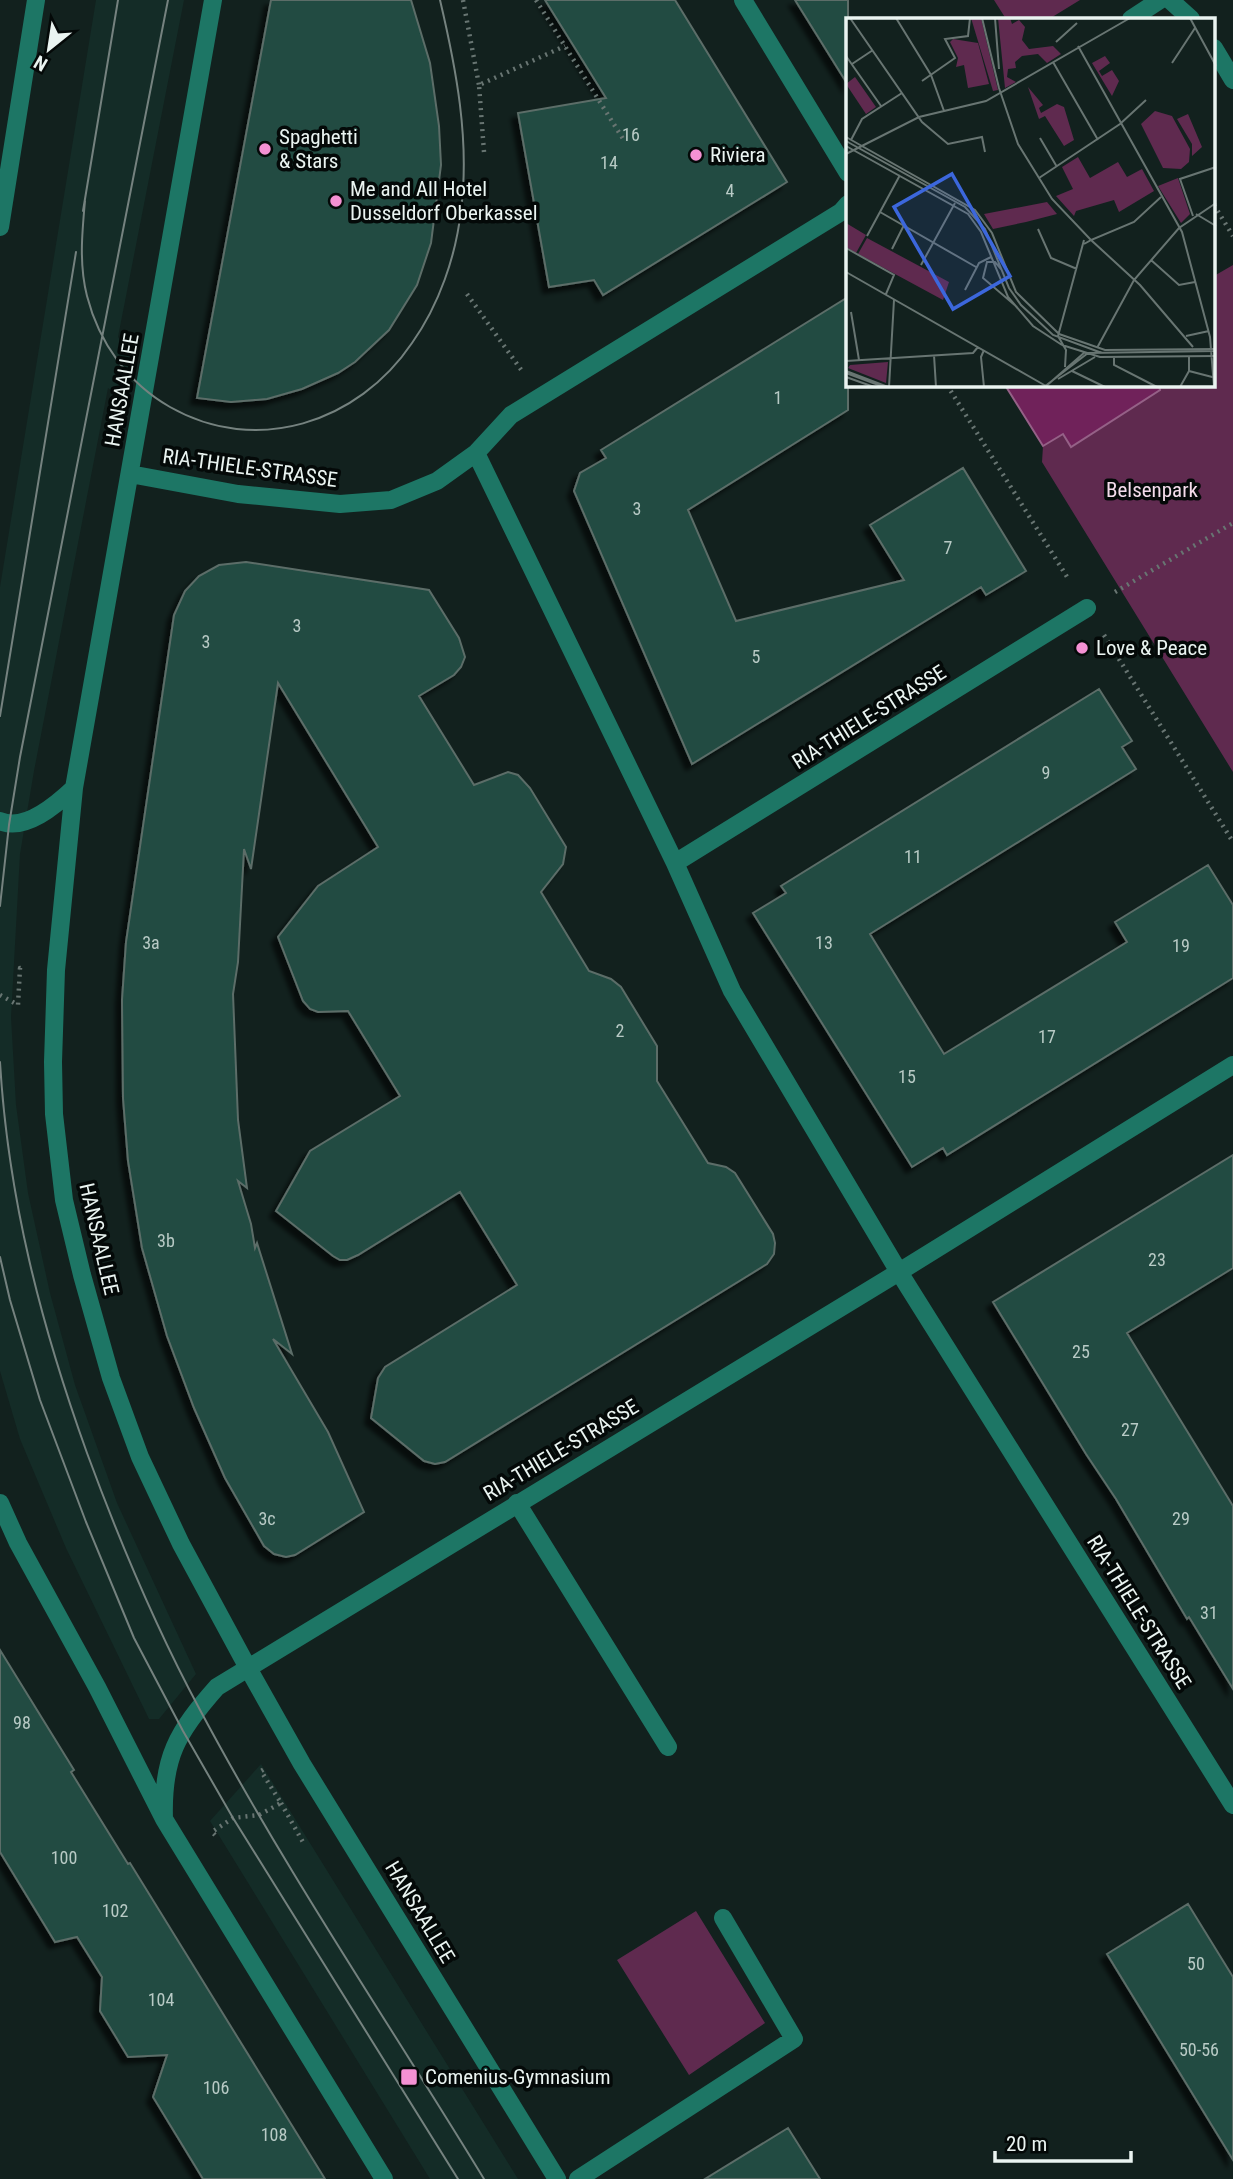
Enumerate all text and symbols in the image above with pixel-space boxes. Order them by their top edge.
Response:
north arrow [14,14,84,84]
inset map [846,18,1216,387]
text: N [30,50,52,76]
house number: 16 [622,124,640,145]
place label: Spaghetti & Stars [279,125,358,173]
marker: Spaghetti & Stars [257,141,273,157]
place label: Riviera [710,143,766,167]
marker: Riviera [688,147,704,163]
house number: 14 [600,152,618,173]
place label: Me and All Hotel Dusseldorf Oberkassel [350,177,538,225]
house number: 4 [726,180,735,201]
marker: Me and All Hotel Dusseldorf Oberkassel [328,193,344,209]
street label: HANSAALLEE [100,332,144,448]
house number: 1 [774,387,782,408]
street label: RIA-THIELE-STRASSE [161,444,339,492]
park label: Belsenpark [1106,478,1199,502]
house number: 3 [633,498,641,519]
house number: 7 [944,537,953,558]
house number: 3 [293,615,301,636]
house number: 3 [202,631,210,652]
place label: Love & Peace [1096,636,1207,660]
marker: Love & Peace [1074,640,1090,656]
house number: 5 [752,646,761,667]
street label: RIA-THIELE-STRASSE [788,660,950,774]
house number: 9 [1042,762,1050,783]
house number: 11 [904,846,922,867]
house number: 3a [142,932,160,953]
house number: 13 [815,932,833,953]
house number: 19 [1172,935,1190,956]
house number: 2 [616,1020,625,1041]
house number: 17 [1038,1026,1056,1047]
house number: 15 [898,1066,916,1087]
street label: HANSAALLEE [74,1181,124,1297]
house number: 3b [157,1230,175,1251]
house number: 23 [1148,1249,1166,1270]
house number: 25 [1072,1341,1090,1362]
street label: RIA-THIELE-STRASSE [479,1394,643,1506]
house number: 27 [1121,1419,1139,1440]
house number: 3c [258,1508,276,1529]
house number: 29 [1172,1508,1190,1529]
street label: RIA-THIELE-STRASSE [1082,1531,1196,1693]
house number: 31 [1200,1602,1218,1623]
house number: 98 [13,1712,31,1733]
house number: 100 [51,1847,77,1868]
street label: HANSAALLEE [380,1857,460,1967]
house number: 102 [102,1900,128,1921]
house number: 50 [1187,1953,1205,1974]
house number: 104 [148,1989,174,2010]
house number: 50-56 [1179,2039,1219,2060]
place label: Comenius-Gymnasium [425,2065,611,2089]
marker: Comenius-Gymnasium [399,2067,419,2087]
house number: 106 [203,2077,229,2098]
scale bar [995,2120,1132,2164]
house number: 108 [261,2124,287,2145]
text: 20 m [1006,2132,1047,2156]

